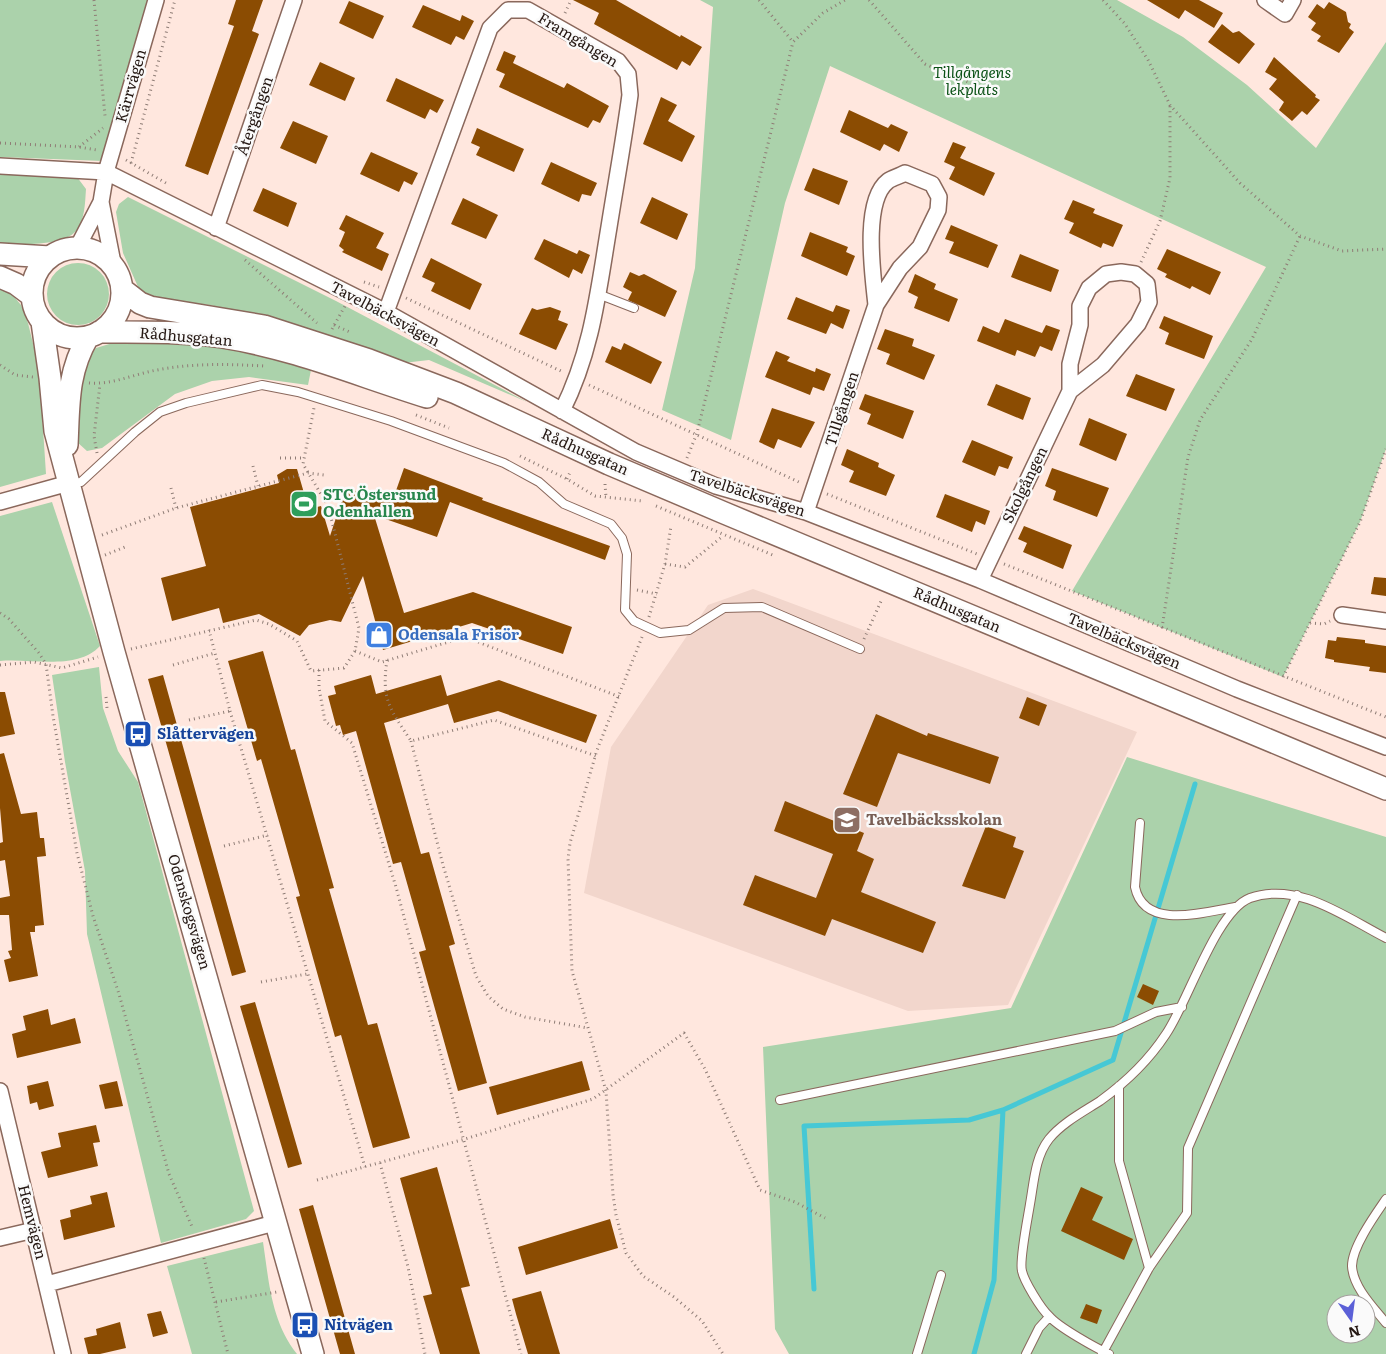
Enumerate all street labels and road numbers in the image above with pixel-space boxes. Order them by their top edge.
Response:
street label: Framgången [534,6,623,72]
street label: Kärrvägen [108,46,151,125]
street label: Återgången [229,73,278,158]
street label: Tavelbäcksvägen [327,274,445,351]
street label: Rådhusgatan [139,320,234,351]
street label: Tillgången [818,368,864,449]
street label: Rådhusgatan [538,421,633,480]
street label: Skolgången [995,442,1052,527]
street label: Tavelbäcksvägen [686,462,809,521]
street label: Rådhusgatan [910,580,1005,637]
street label: Tavelbäcksvägen [1064,605,1185,674]
street label: Odenskogsvägen [163,851,218,972]
street label: Hemvägen [13,1182,54,1262]

